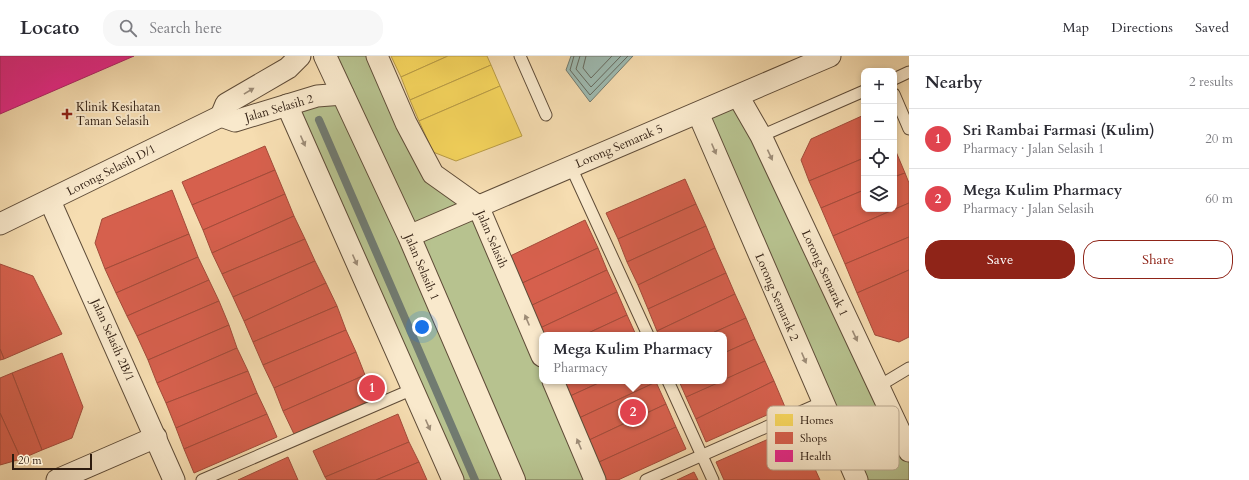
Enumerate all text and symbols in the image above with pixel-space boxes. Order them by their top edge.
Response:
search box [103,10,383,46]
text: Locato [20,15,79,41]
icon: search [117,17,139,39]
text: Search here [149,18,222,38]
text: Map [1063,18,1089,37]
text: Directions [1111,18,1173,37]
text: Saved [1195,18,1229,37]
map controls [861,68,897,212]
button: + [861,68,897,104]
text: Nearby [925,71,982,94]
text: 2 results [1189,73,1233,91]
one-way arrow [244,87,254,95]
street label: Jalan Selasih 2 [241,91,315,126]
place label: Klinik Kesihatan Taman Selasih [76,99,161,129]
button: − [861,104,897,140]
marker: Klinik Kesihatan Taman Selasih [61,108,73,120]
street label: Lorong Semarak 5 [573,120,665,172]
text: Sri Rambai Farmasi (Kulim) [963,120,1154,140]
text: 1 [935,130,941,148]
text: 20 m [1205,130,1233,148]
one-way arrow [299,135,306,147]
button: locate [861,140,897,176]
text: Pharmacy · Jalan Selasih 1 [963,140,1104,158]
street label: Lorong Selasih D/1 [64,141,158,199]
one-way arrow [711,144,717,156]
one-way arrow [767,149,773,161]
button: layers [861,176,897,212]
text: Mega Kulim Pharmacy [963,180,1122,200]
text: 2 [935,190,941,208]
text: 60 m [1205,190,1233,208]
text: Pharmacy · Jalan Selasih [963,200,1094,218]
street label: Jalan Selasih [472,206,511,271]
street label: Lorong Semarak 1 [798,227,852,319]
street label: Jalan Selasih 1 [400,230,443,303]
button: Save [925,240,1075,279]
button: Share [1083,240,1233,279]
street label: Lorong Semarak 2 [751,251,803,343]
one-way arrow [352,254,358,265]
street label: Jalan Selasih 2B/1 [87,294,138,384]
one-way arrow [523,314,530,326]
your location [412,317,432,337]
one-way arrow [852,330,858,342]
popup [539,332,727,384]
text: Mega Kulim Pharmacy [553,339,713,359]
one-way arrow [801,353,807,364]
text: Pharmacy [553,359,608,377]
pin: 1 [359,373,385,403]
pin: 2 [620,397,646,427]
legend [767,406,899,470]
text: Homes [800,413,833,428]
one-way arrow [425,419,432,431]
text: Shops [800,431,827,446]
one-way arrow [576,438,582,450]
text: Health [800,449,831,464]
scale bar [12,452,92,471]
text: 20 m [18,453,42,468]

